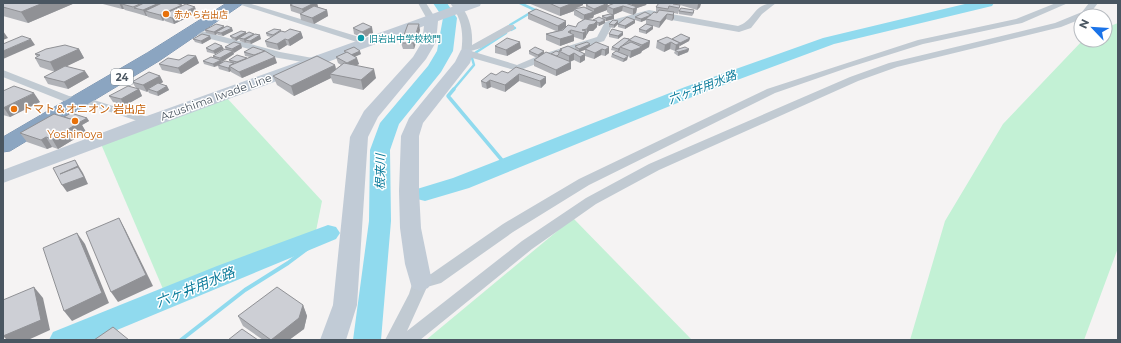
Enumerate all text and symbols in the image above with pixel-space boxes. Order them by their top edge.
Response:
north arrow [1073,8,1113,48]
marker: 赤から岩出店 [161,9,171,19]
place label: 赤から岩出店 [174,9,228,20]
text: N [1076,17,1092,31]
marker: 旧岩出中学校校門 [356,33,366,43]
place label: 旧岩出中学校校門 [369,33,441,44]
water label: 六ヶ井用水路 [666,67,739,107]
road number: 24 [111,69,133,85]
street label: Azushima Iwade Line [158,70,274,124]
place label: トマト＆オニオン 岩出店 [22,102,146,116]
marker: トマト＆オニオン 岩出店 [9,104,19,114]
marker: Yoshinoya [70,116,80,126]
place label: Yoshinoya [47,127,103,141]
water label: 根来川 [372,152,388,190]
water label: 六ヶ井用水路 [153,263,238,311]

